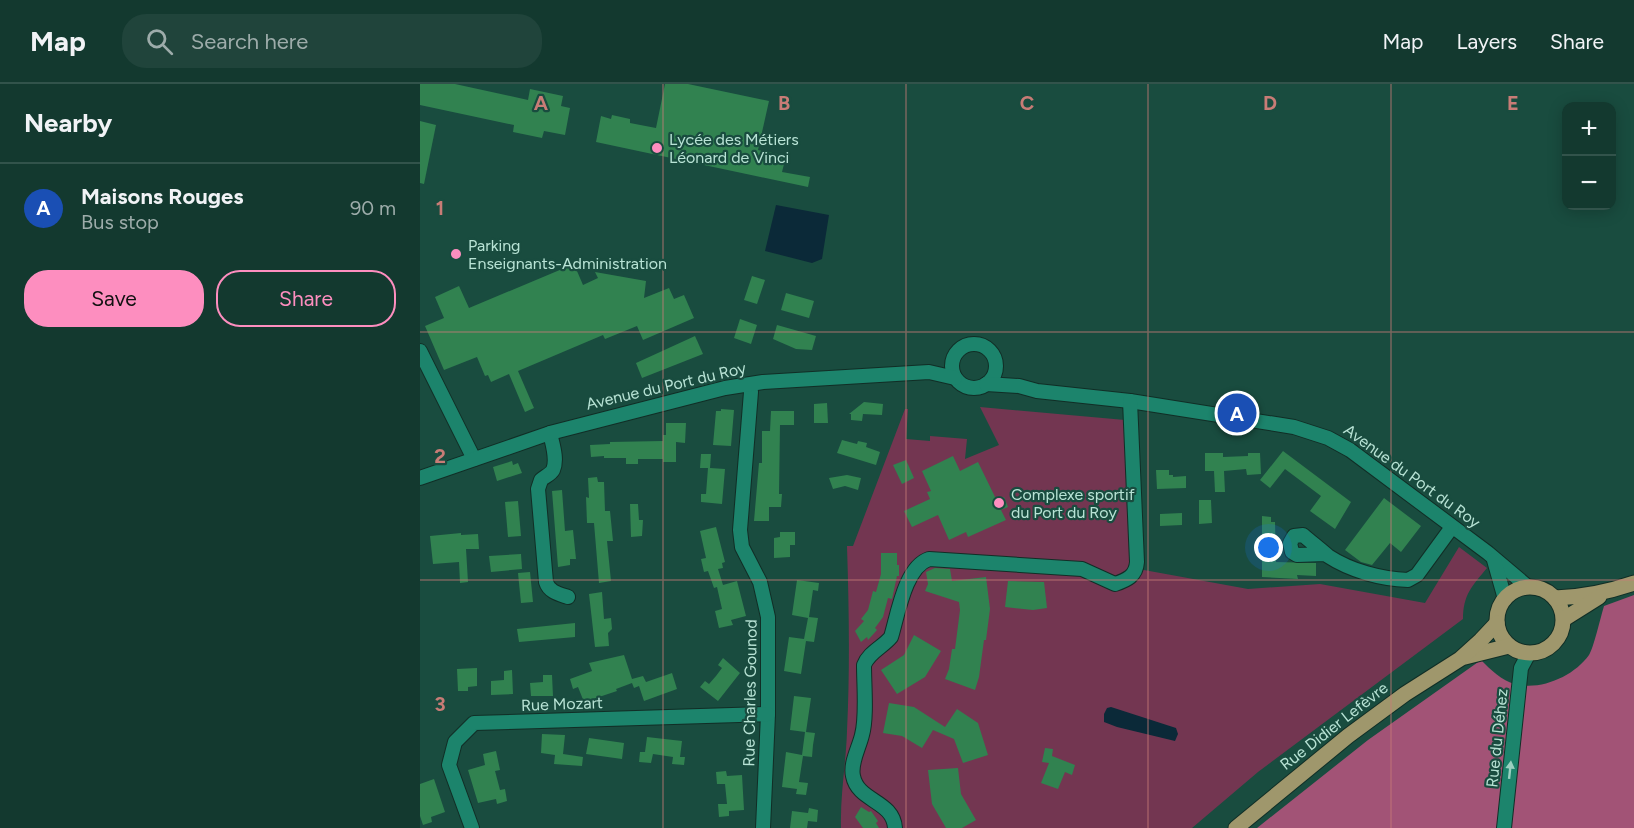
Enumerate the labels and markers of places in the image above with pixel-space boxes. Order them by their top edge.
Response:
place label: Lycée des Métiers Léonard de Vinci [669,130,799,167]
marker: Lycée des Métiers Léonard de Vinci [650,141,664,155]
place label: Parking Enseignants-Administration [468,236,667,273]
marker: Parking Enseignants-Administration [449,247,463,261]
pin: A [1218,390,1256,436]
place label: Complexe sportif du Port du Roy [1011,485,1135,522]
marker: Complexe sportif du Port du Roy [992,496,1006,510]

